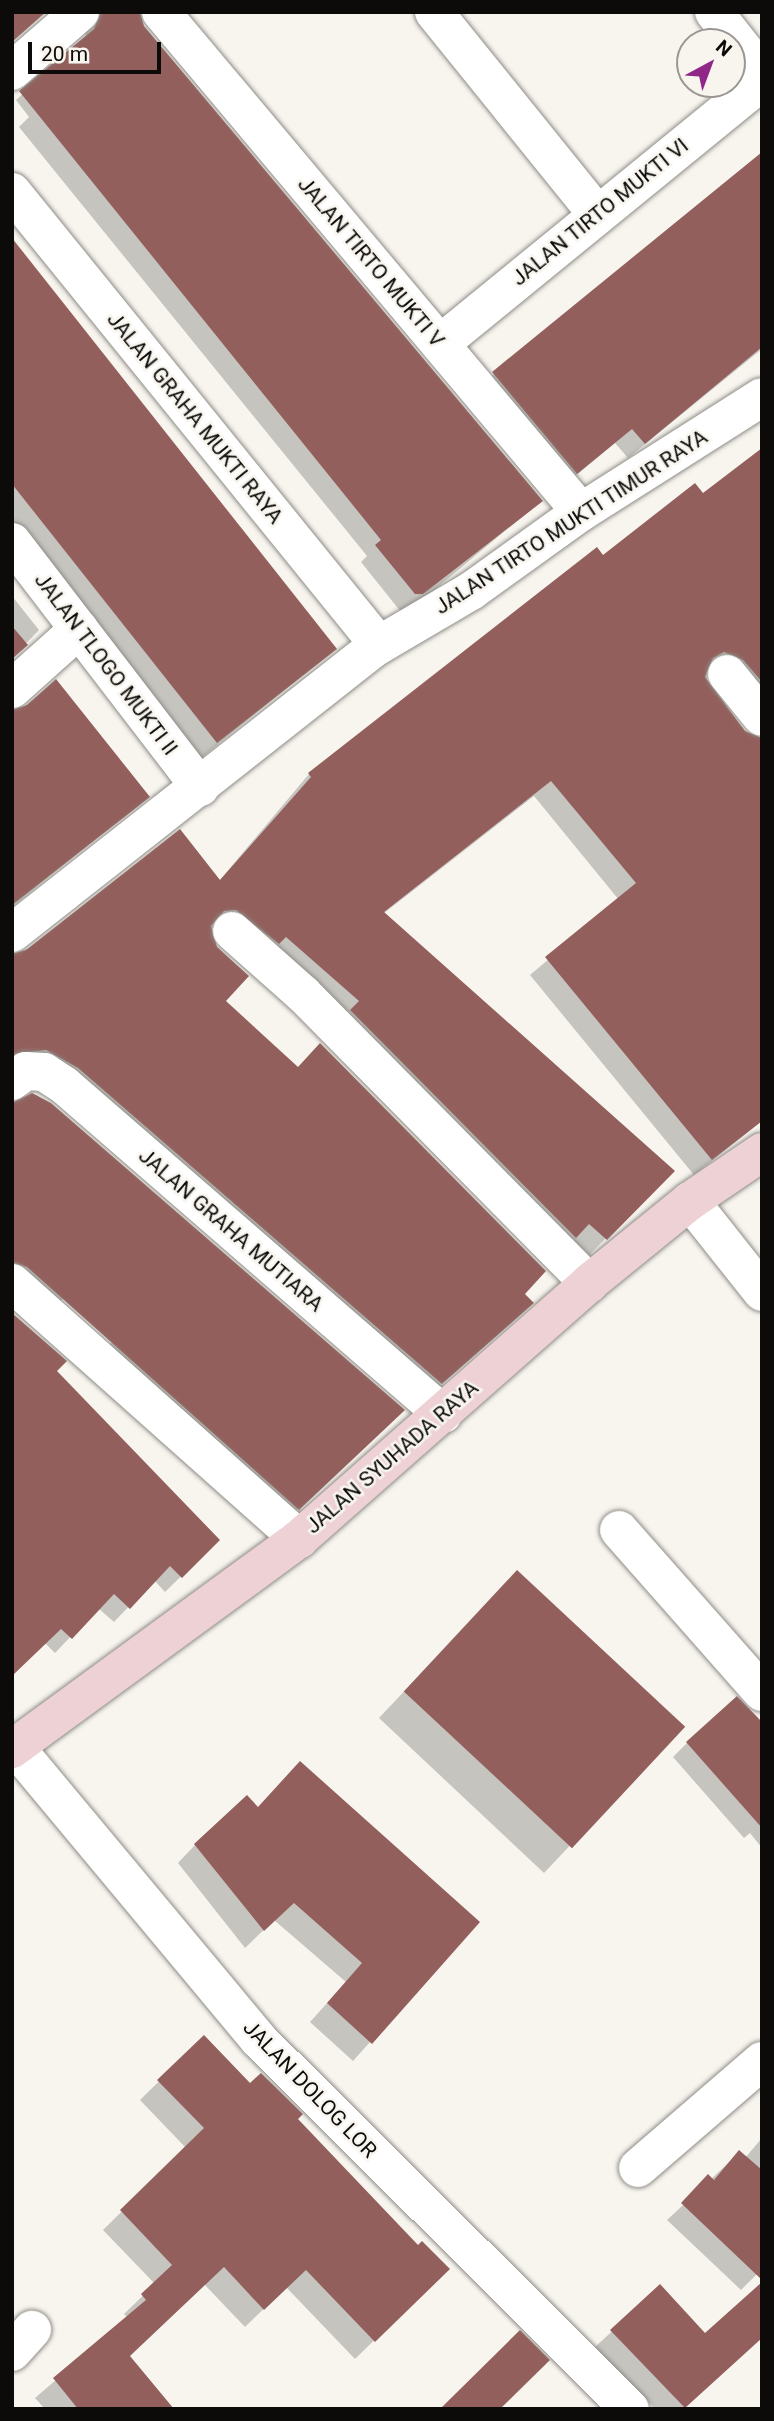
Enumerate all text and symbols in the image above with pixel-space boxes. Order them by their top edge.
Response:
scale bar [32,28,164,72]
north arrow [676,28,746,98]
text: N [711,35,736,61]
text: 20 m [41,42,88,66]
street label: JALAN TIRTO MUKTI VI [506,133,694,291]
street label: JALAN TIRTO MUKTI V [292,172,450,352]
street label: JALAN GRAHA MUKTI RAYA [102,307,288,529]
street label: JALAN TIRTO MUKTI TIMUR RAYA [430,424,712,620]
street label: JALAN TLOGO MUKTI II [29,568,183,760]
street label: JALAN GRAHA MUTIARA [134,1143,328,1317]
street label: JALAN SYUHADA RAYA [301,1375,483,1539]
street label: JALAN DOLOG LOR [238,2015,382,2163]

